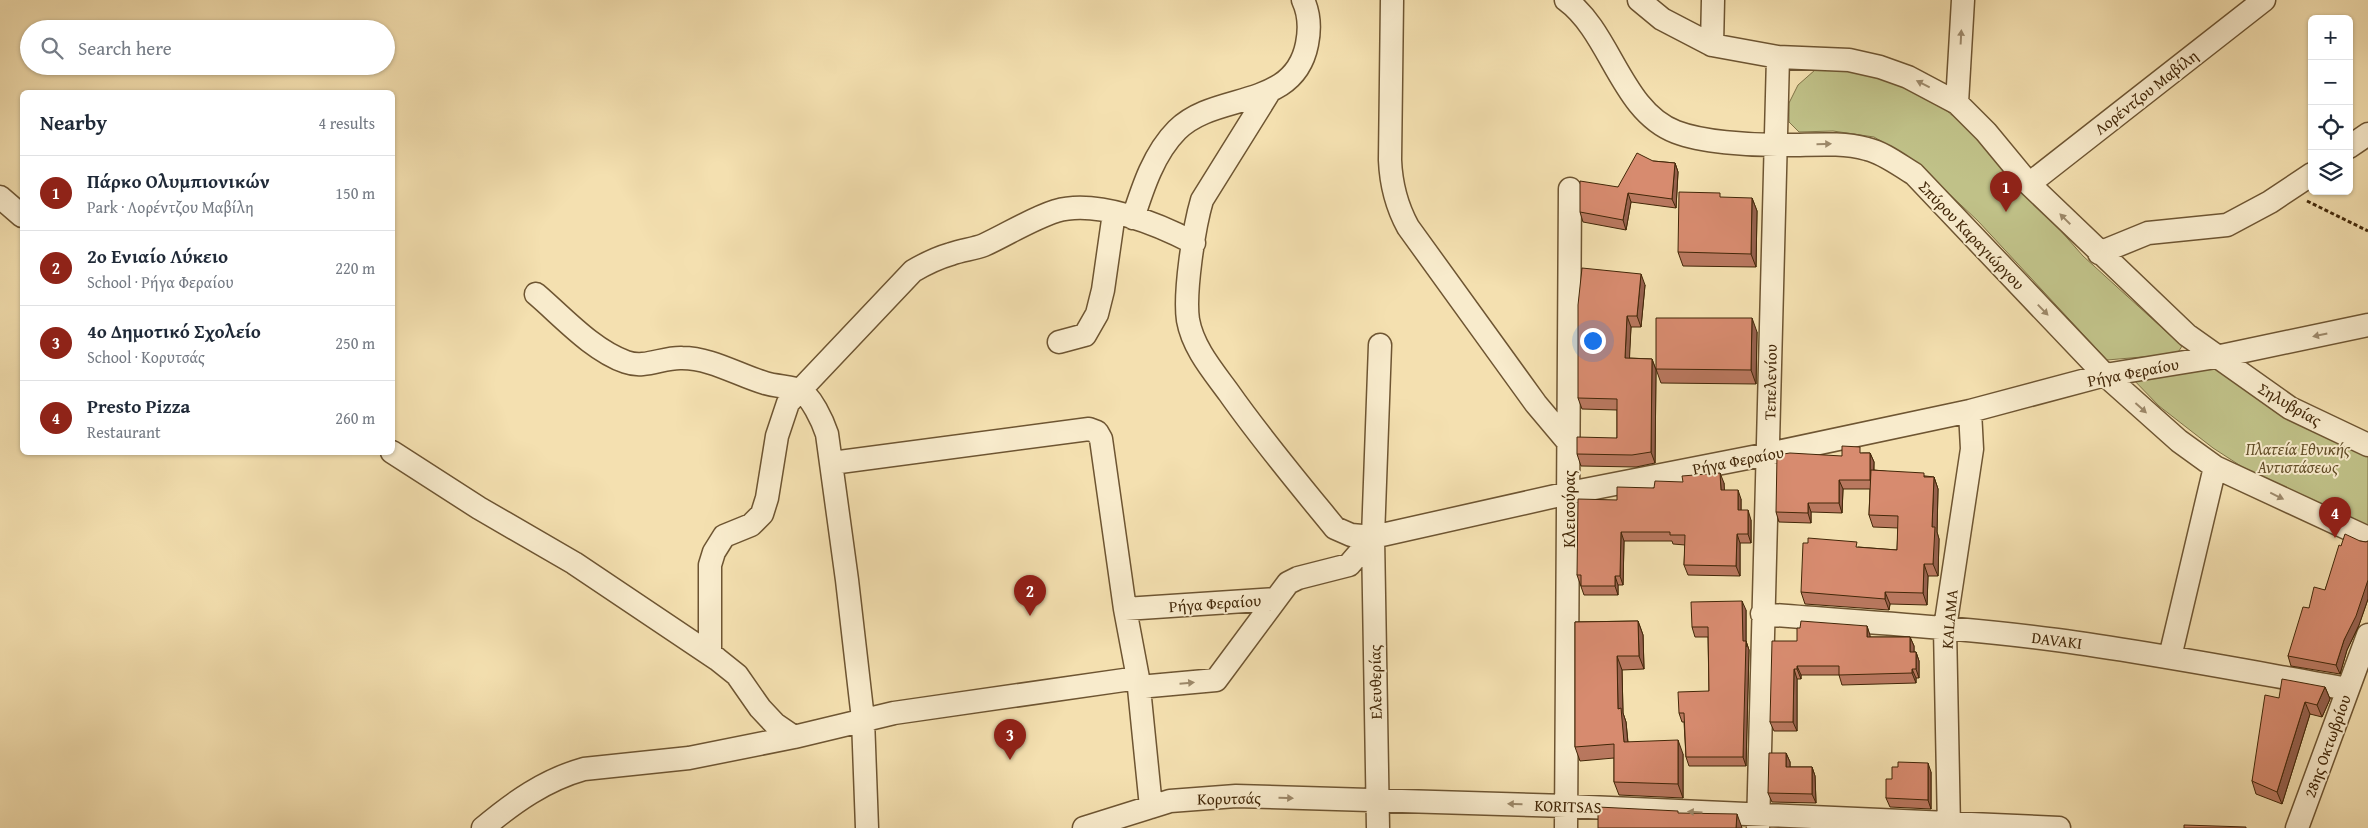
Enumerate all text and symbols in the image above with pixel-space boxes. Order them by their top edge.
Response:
map controls [2308,15,2353,195]
button: + [2308,15,2353,60]
search box [20,20,395,75]
one-way arrow [1958,28,1966,44]
icon: search [38,34,66,62]
text: Search here [78,34,172,62]
street label: Λορέντζου Μαβίλη [2089,44,2203,140]
button: − [2308,60,2353,105]
one-way arrow [1916,80,1930,88]
button: locate [2308,105,2353,150]
text: Nearby [40,107,107,138]
text: 4 results [318,111,375,135]
one-way arrow [1816,140,1832,148]
button: layers [2308,150,2353,195]
text: Πάρκο Ολυμπιονικών [87,167,270,195]
pin: 1 [1990,171,2022,212]
street label: Σπύρου Καραγιώργου [1913,175,2031,295]
text: 1 [52,181,60,205]
text: 150 m [335,181,375,205]
text: Park · Λορέντζου Μαβίλη [87,195,254,219]
one-way arrow [2059,213,2071,225]
text: 2ο Ενιαίο Λύκειο [87,242,228,270]
text: 2 [52,256,60,280]
text: 220 m [335,256,375,280]
text: School · Ρήγα Φεραίου [87,270,234,294]
one-way arrow [2037,304,2049,316]
text: 4ο Δημοτικό Σχολείο [87,317,261,345]
your location [1580,328,1606,354]
text: 3 [52,331,60,355]
text: 250 m [335,331,375,355]
one-way arrow [2313,331,2328,339]
street label: Τεπελενίου [1757,344,1783,420]
text: School · Κορυτσάς [87,345,205,369]
street label: Ρήγα Φεραίου [2085,351,2181,393]
street label: Σηλυβρίας [2254,376,2326,432]
text: Presto Pizza [87,392,190,420]
one-way arrow [2135,402,2147,414]
text: 4 [52,406,60,430]
text: 260 m [335,406,375,430]
text: Restaurant [87,420,161,444]
park label: Πλατεία Εθνικής Αντιστάσεως [2245,437,2351,479]
street label: Ρήγα Φεραίου [1690,439,1786,481]
street label: Κλεισούρας [1557,470,1581,548]
one-way arrow [2269,492,2284,501]
pin: 4 [2319,497,2351,538]
pin: 2 [1014,575,1046,616]
street label: Ρήγα Φεραίου [1168,588,1262,618]
street label: KALAMA [1934,588,1964,650]
street label: DAVAKI [2030,625,2084,655]
street label: Ελευθερίας [1362,644,1388,720]
one-way arrow [1180,679,1196,687]
street label: 28ης Οκτωβρίου [2297,691,2357,801]
pin: 3 [994,719,1026,760]
street label: Κορυτσάς [1197,785,1261,811]
street label: KORITSAS [1534,793,1602,819]
one-way arrow [1278,794,1294,802]
one-way arrow [1507,800,1523,808]
one-way arrow [1687,808,1703,816]

